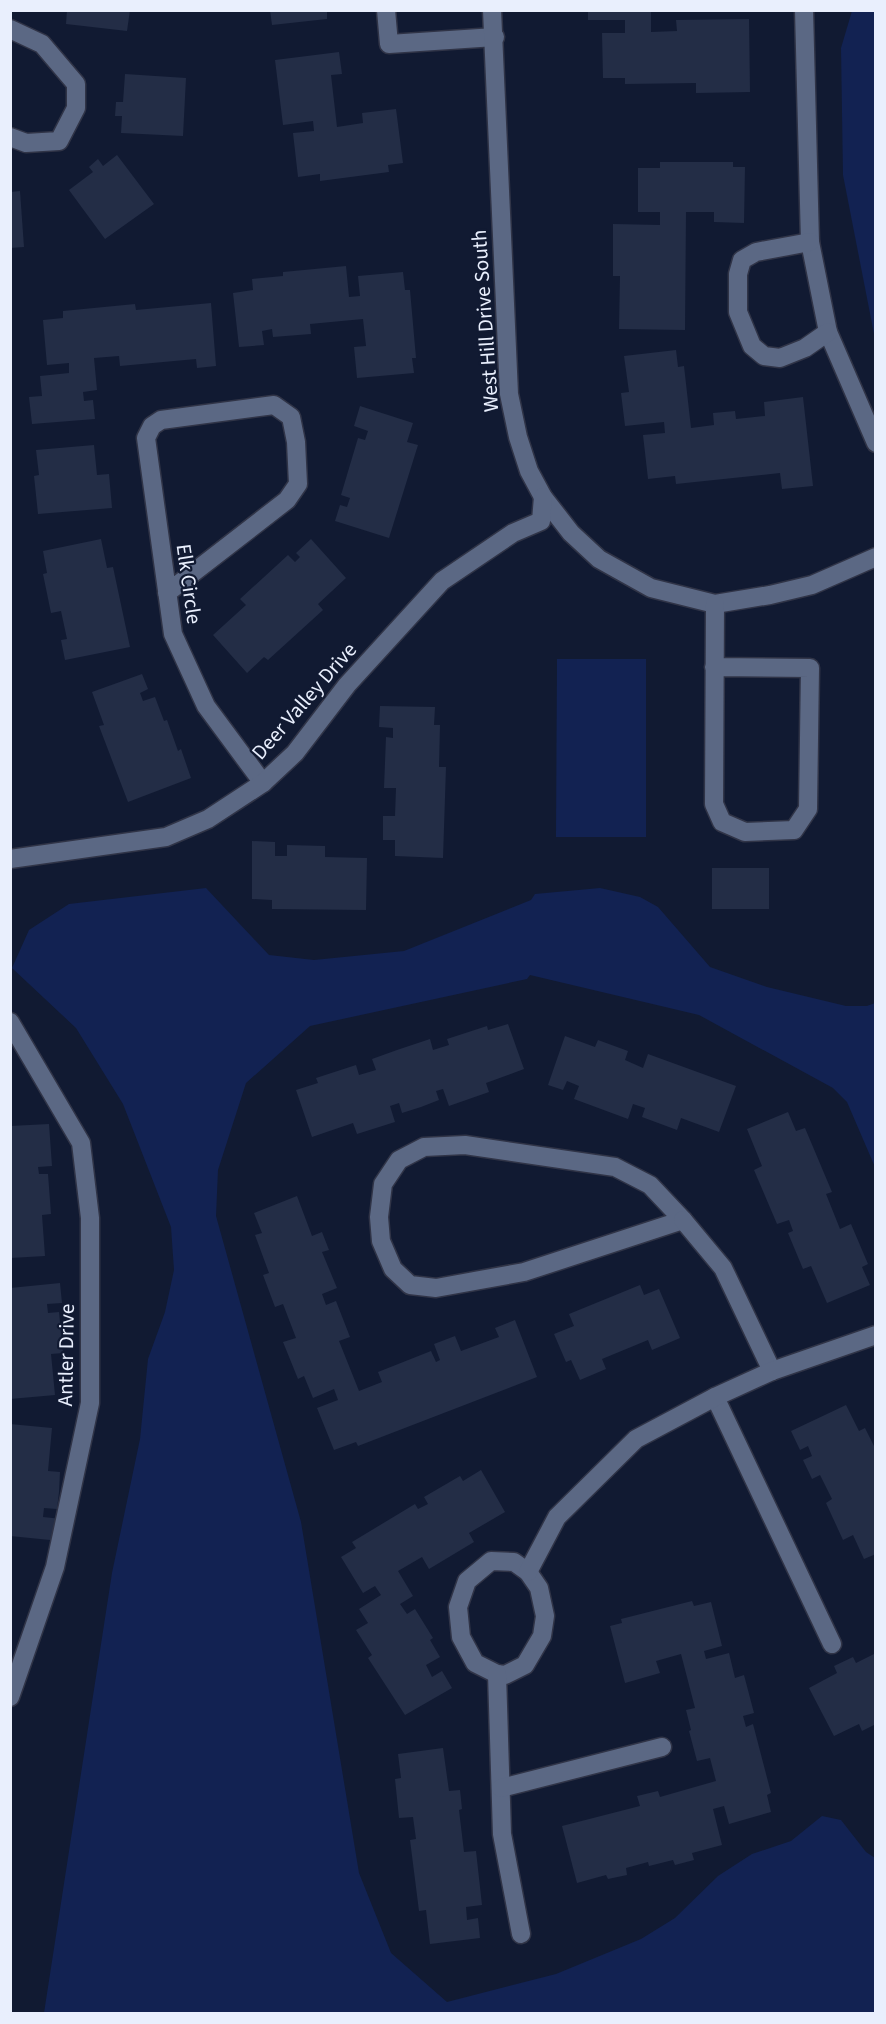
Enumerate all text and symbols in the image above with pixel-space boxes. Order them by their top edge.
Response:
street label: West Hill Drive South [464,229,506,413]
street label: Elk Circle [169,542,209,626]
street label: Deer Valley Drive [244,636,364,766]
street label: Antler Drive [50,1303,82,1407]

